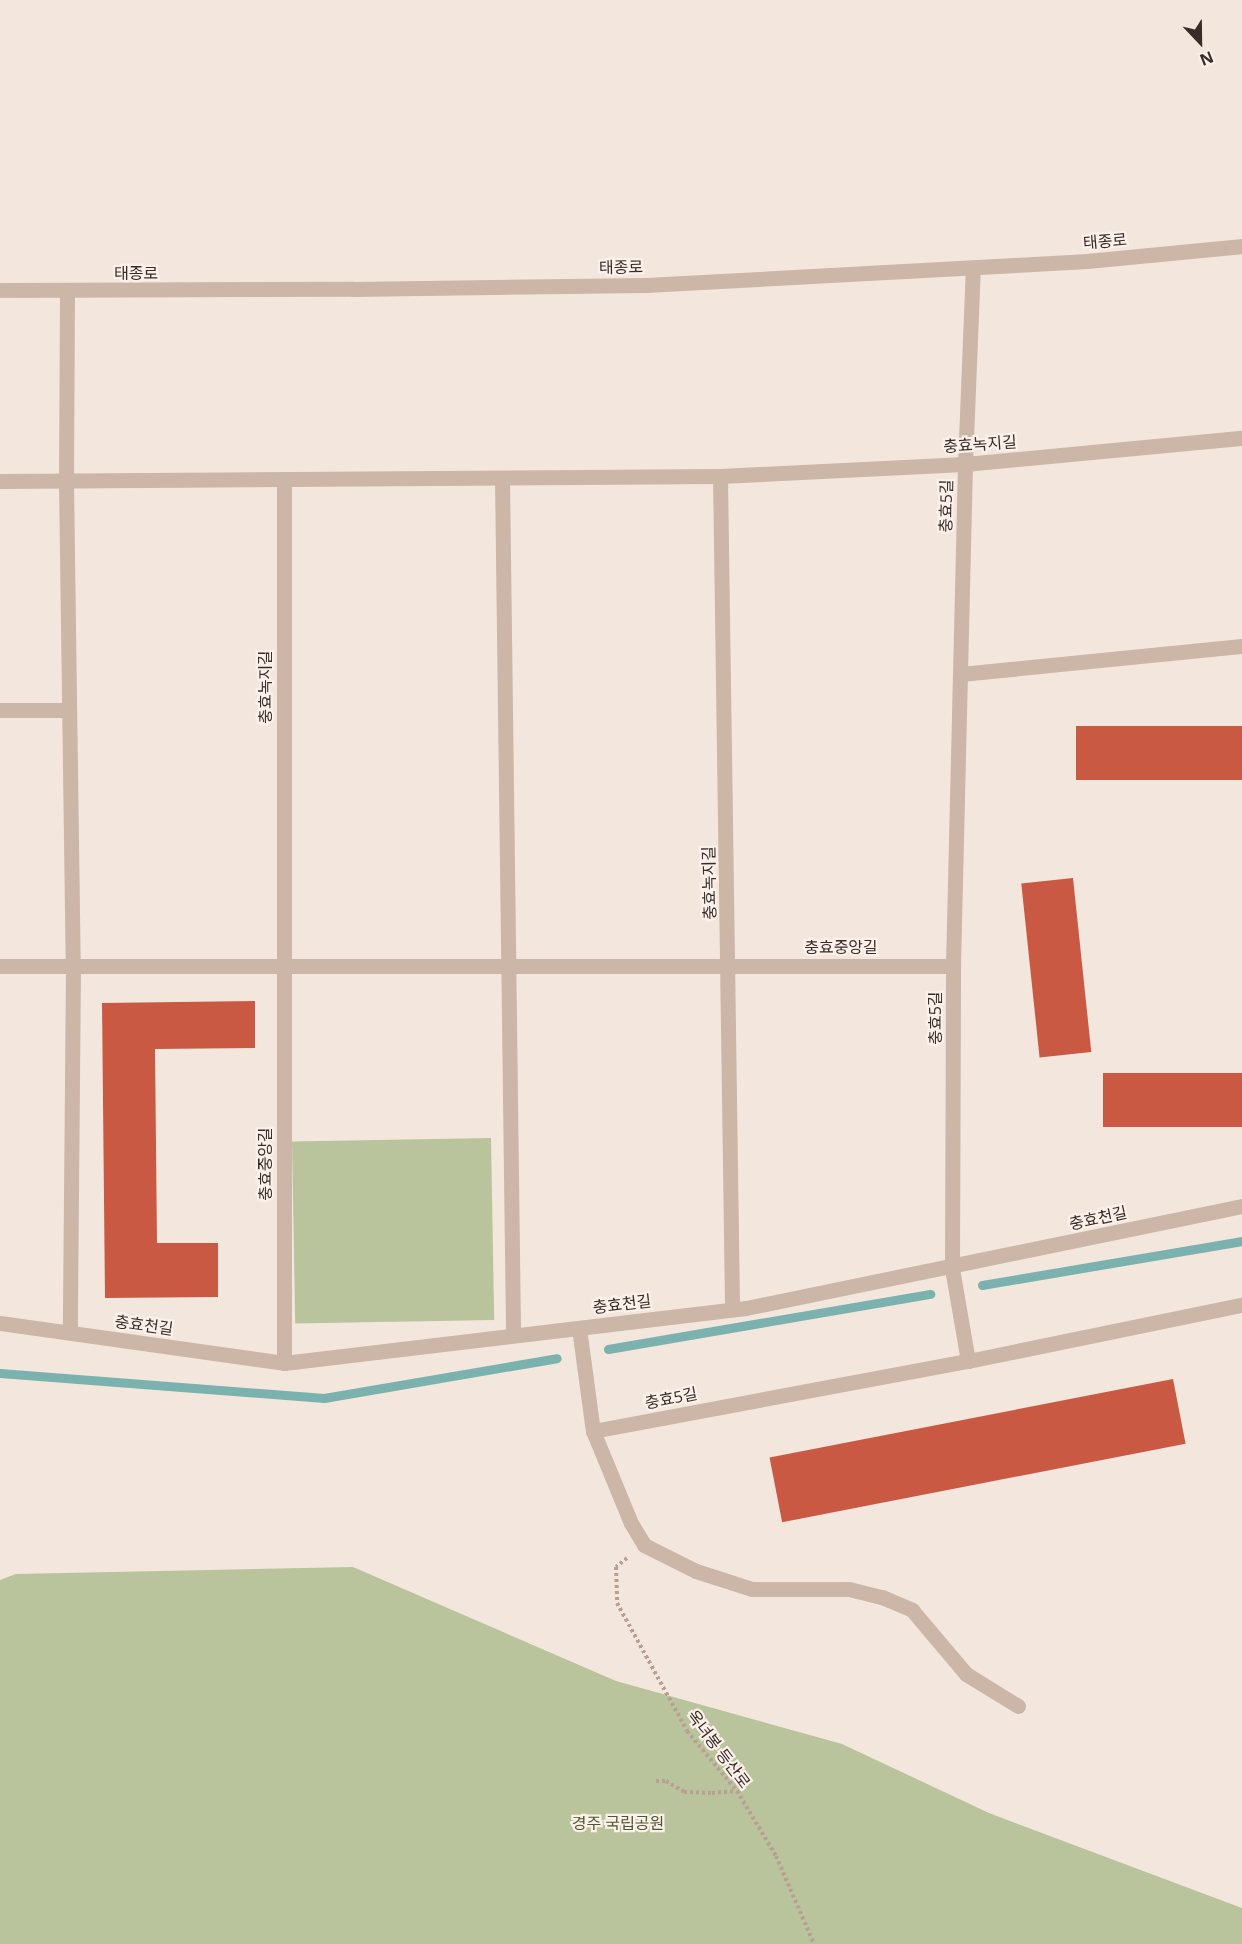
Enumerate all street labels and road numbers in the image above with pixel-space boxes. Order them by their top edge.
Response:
street label: 태종로 [1082,230,1128,252]
street label: 태종로 [599,257,643,277]
street label: 태종로 [114,263,158,283]
street label: 충효녹지길 [943,432,1017,456]
street label: 충효5길 [936,479,956,533]
street label: 충효녹지길 [255,650,275,724]
street label: 충효녹지길 [699,846,719,920]
street label: 충효중앙길 [804,937,878,957]
street label: 충효5길 [925,991,945,1045]
street label: 충효중앙길 [255,1127,275,1201]
street label: 충효천길 [1067,1202,1129,1234]
street label: 충효천길 [592,1291,652,1317]
street label: 충효천길 [114,1311,174,1339]
street label: 충효5길 [643,1383,699,1413]
street label: 옥녀봉 등산로 [684,1706,754,1792]

